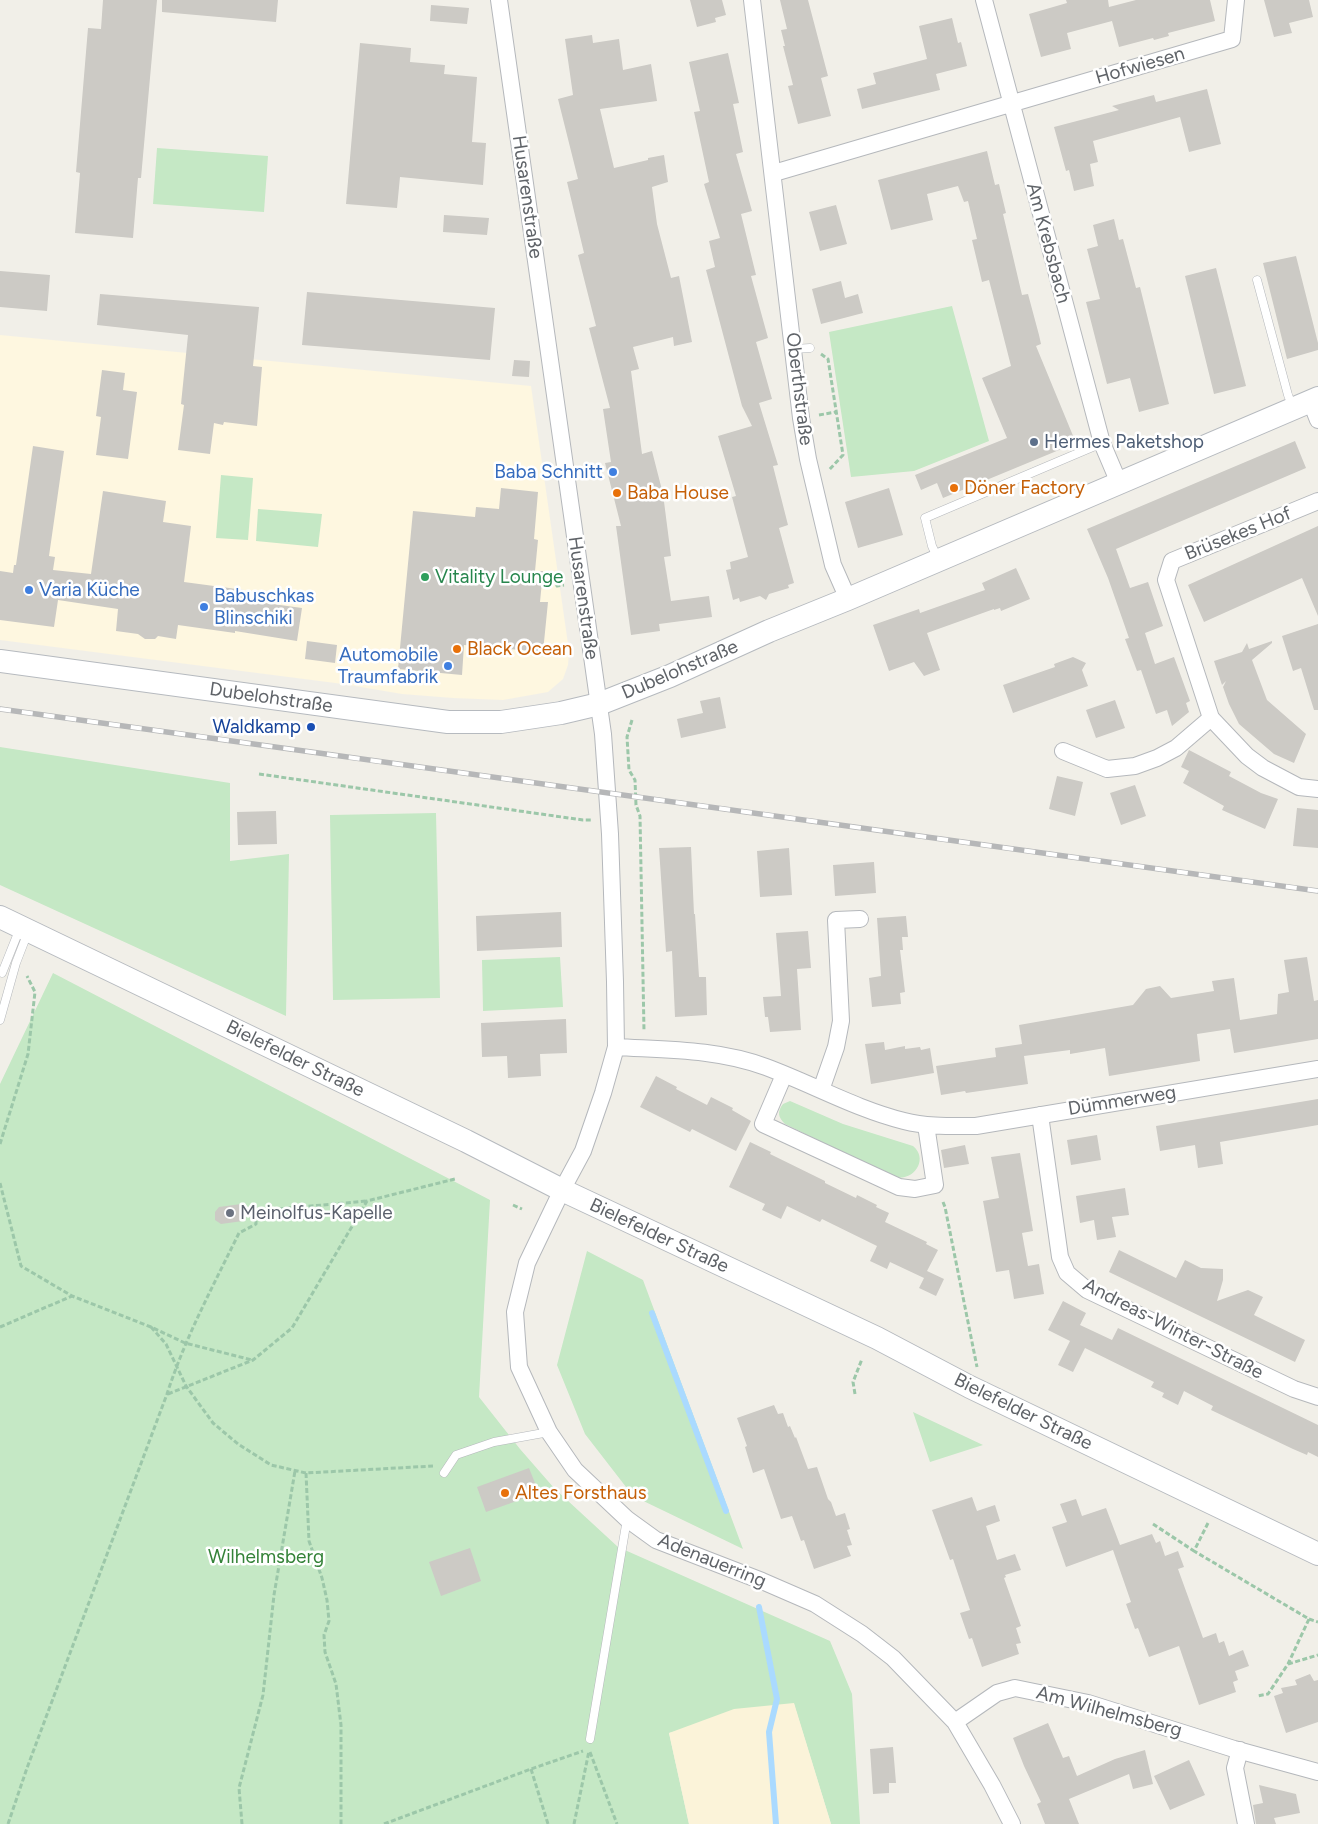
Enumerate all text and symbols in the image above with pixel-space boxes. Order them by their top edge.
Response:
street label: Hofwiesen [1093,42,1187,90]
street label: Husarenstraße [507,134,547,260]
street label: Am Krebsbach [1021,180,1075,306]
street label: Oberthstraße [781,331,817,447]
place label: Hermes Paketshop [1044,431,1204,453]
marker: Hermes Paketshop [1028,436,1040,448]
place label: Baba Schnitt [494,461,603,483]
marker: Baba Schnitt [607,466,619,478]
place label: Döner Factory [964,477,1085,499]
place label: Baba House [627,482,729,504]
marker: Döner Factory [948,482,960,494]
marker: Baba House [611,487,623,499]
street label: Brüsekes Hof [1181,502,1295,566]
street label: Husarenstraße [563,535,603,661]
place label: Vitality Lounge [435,566,563,588]
marker: Vitality Lounge [419,571,431,583]
place label: Varia Küche [39,579,140,601]
marker: Varia Küche [23,584,35,596]
place label: Babuschkas Blinschiki [214,585,314,629]
marker: Babuschkas Blinschiki [198,601,210,613]
street label: Dubelohstraße [618,635,742,705]
place label: Black Ocean [467,638,572,660]
marker: Black Ocean [451,643,463,655]
place label: Automobile Traumfabrik [338,644,438,688]
marker: Automobile Traumfabrik [442,660,454,672]
street label: Dubelohstraße [208,678,334,718]
place label: Waldkamp [212,716,301,738]
marker: Waldkamp [305,721,317,733]
street label: Bielefelder Straße [222,1016,368,1102]
street label: Dümmerweg [1066,1081,1178,1121]
street label: Bielefelder Straße [586,1194,732,1278]
place label: Meinolfus-Kapelle [240,1202,393,1224]
marker: Meinolfus-Kapelle [224,1207,236,1219]
street label: Andreas-Winter-Straße [1079,1274,1267,1384]
street label: Bielefelder Straße [950,1369,1096,1455]
place label: Altes Forsthaus [515,1482,647,1504]
marker: Altes Forsthaus [499,1487,511,1499]
street label: Adenauerring [655,1529,769,1593]
park label: Wilhelmsberg [208,1546,324,1568]
street label: Am Wilhelmsberg [1034,1682,1184,1742]

